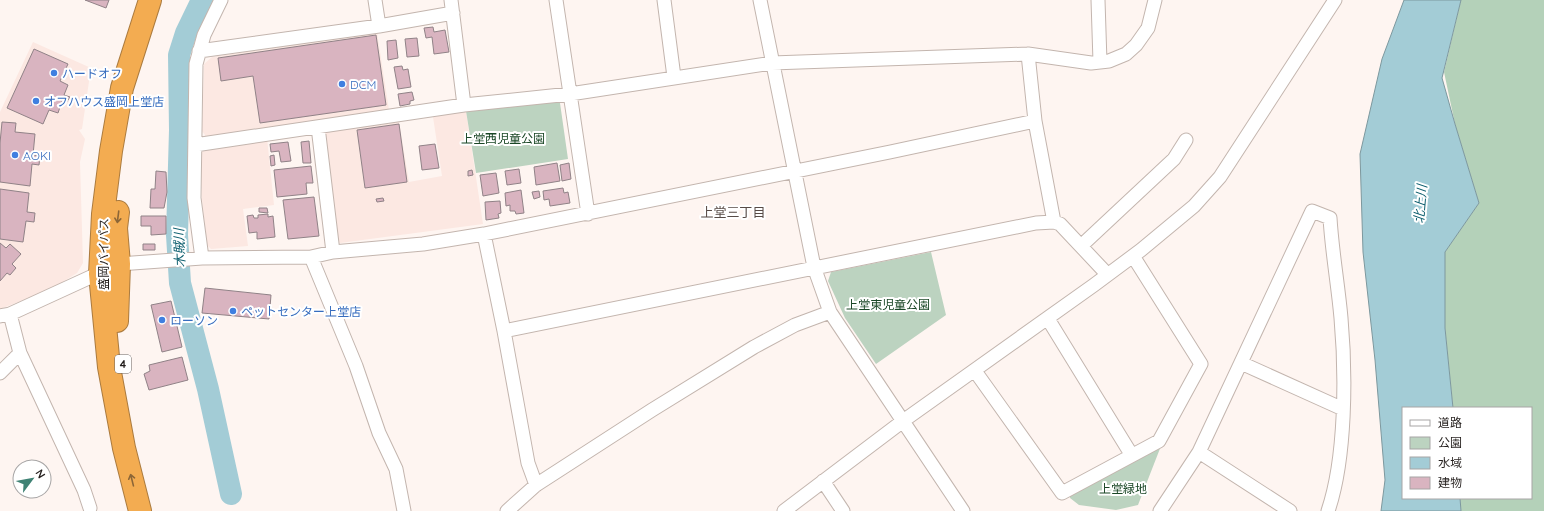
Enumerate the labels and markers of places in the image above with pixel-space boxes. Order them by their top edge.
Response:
place label: ハードオフ [62,66,122,81]
marker: ハードオフ [49,68,59,78]
place label: DCM [350,77,376,92]
marker: DCM [337,79,347,89]
place label: オフハウス盛岡上堂店 [44,94,164,109]
marker: オフハウス盛岡上堂店 [31,96,41,106]
place label: AOKI [23,148,51,163]
marker: AOKI [10,150,20,160]
place label: ペットセンター上堂店 [241,304,361,319]
marker: ペットセンター上堂店 [228,306,238,316]
place label: ローソン [170,313,218,328]
marker: ローソン [157,315,167,325]

